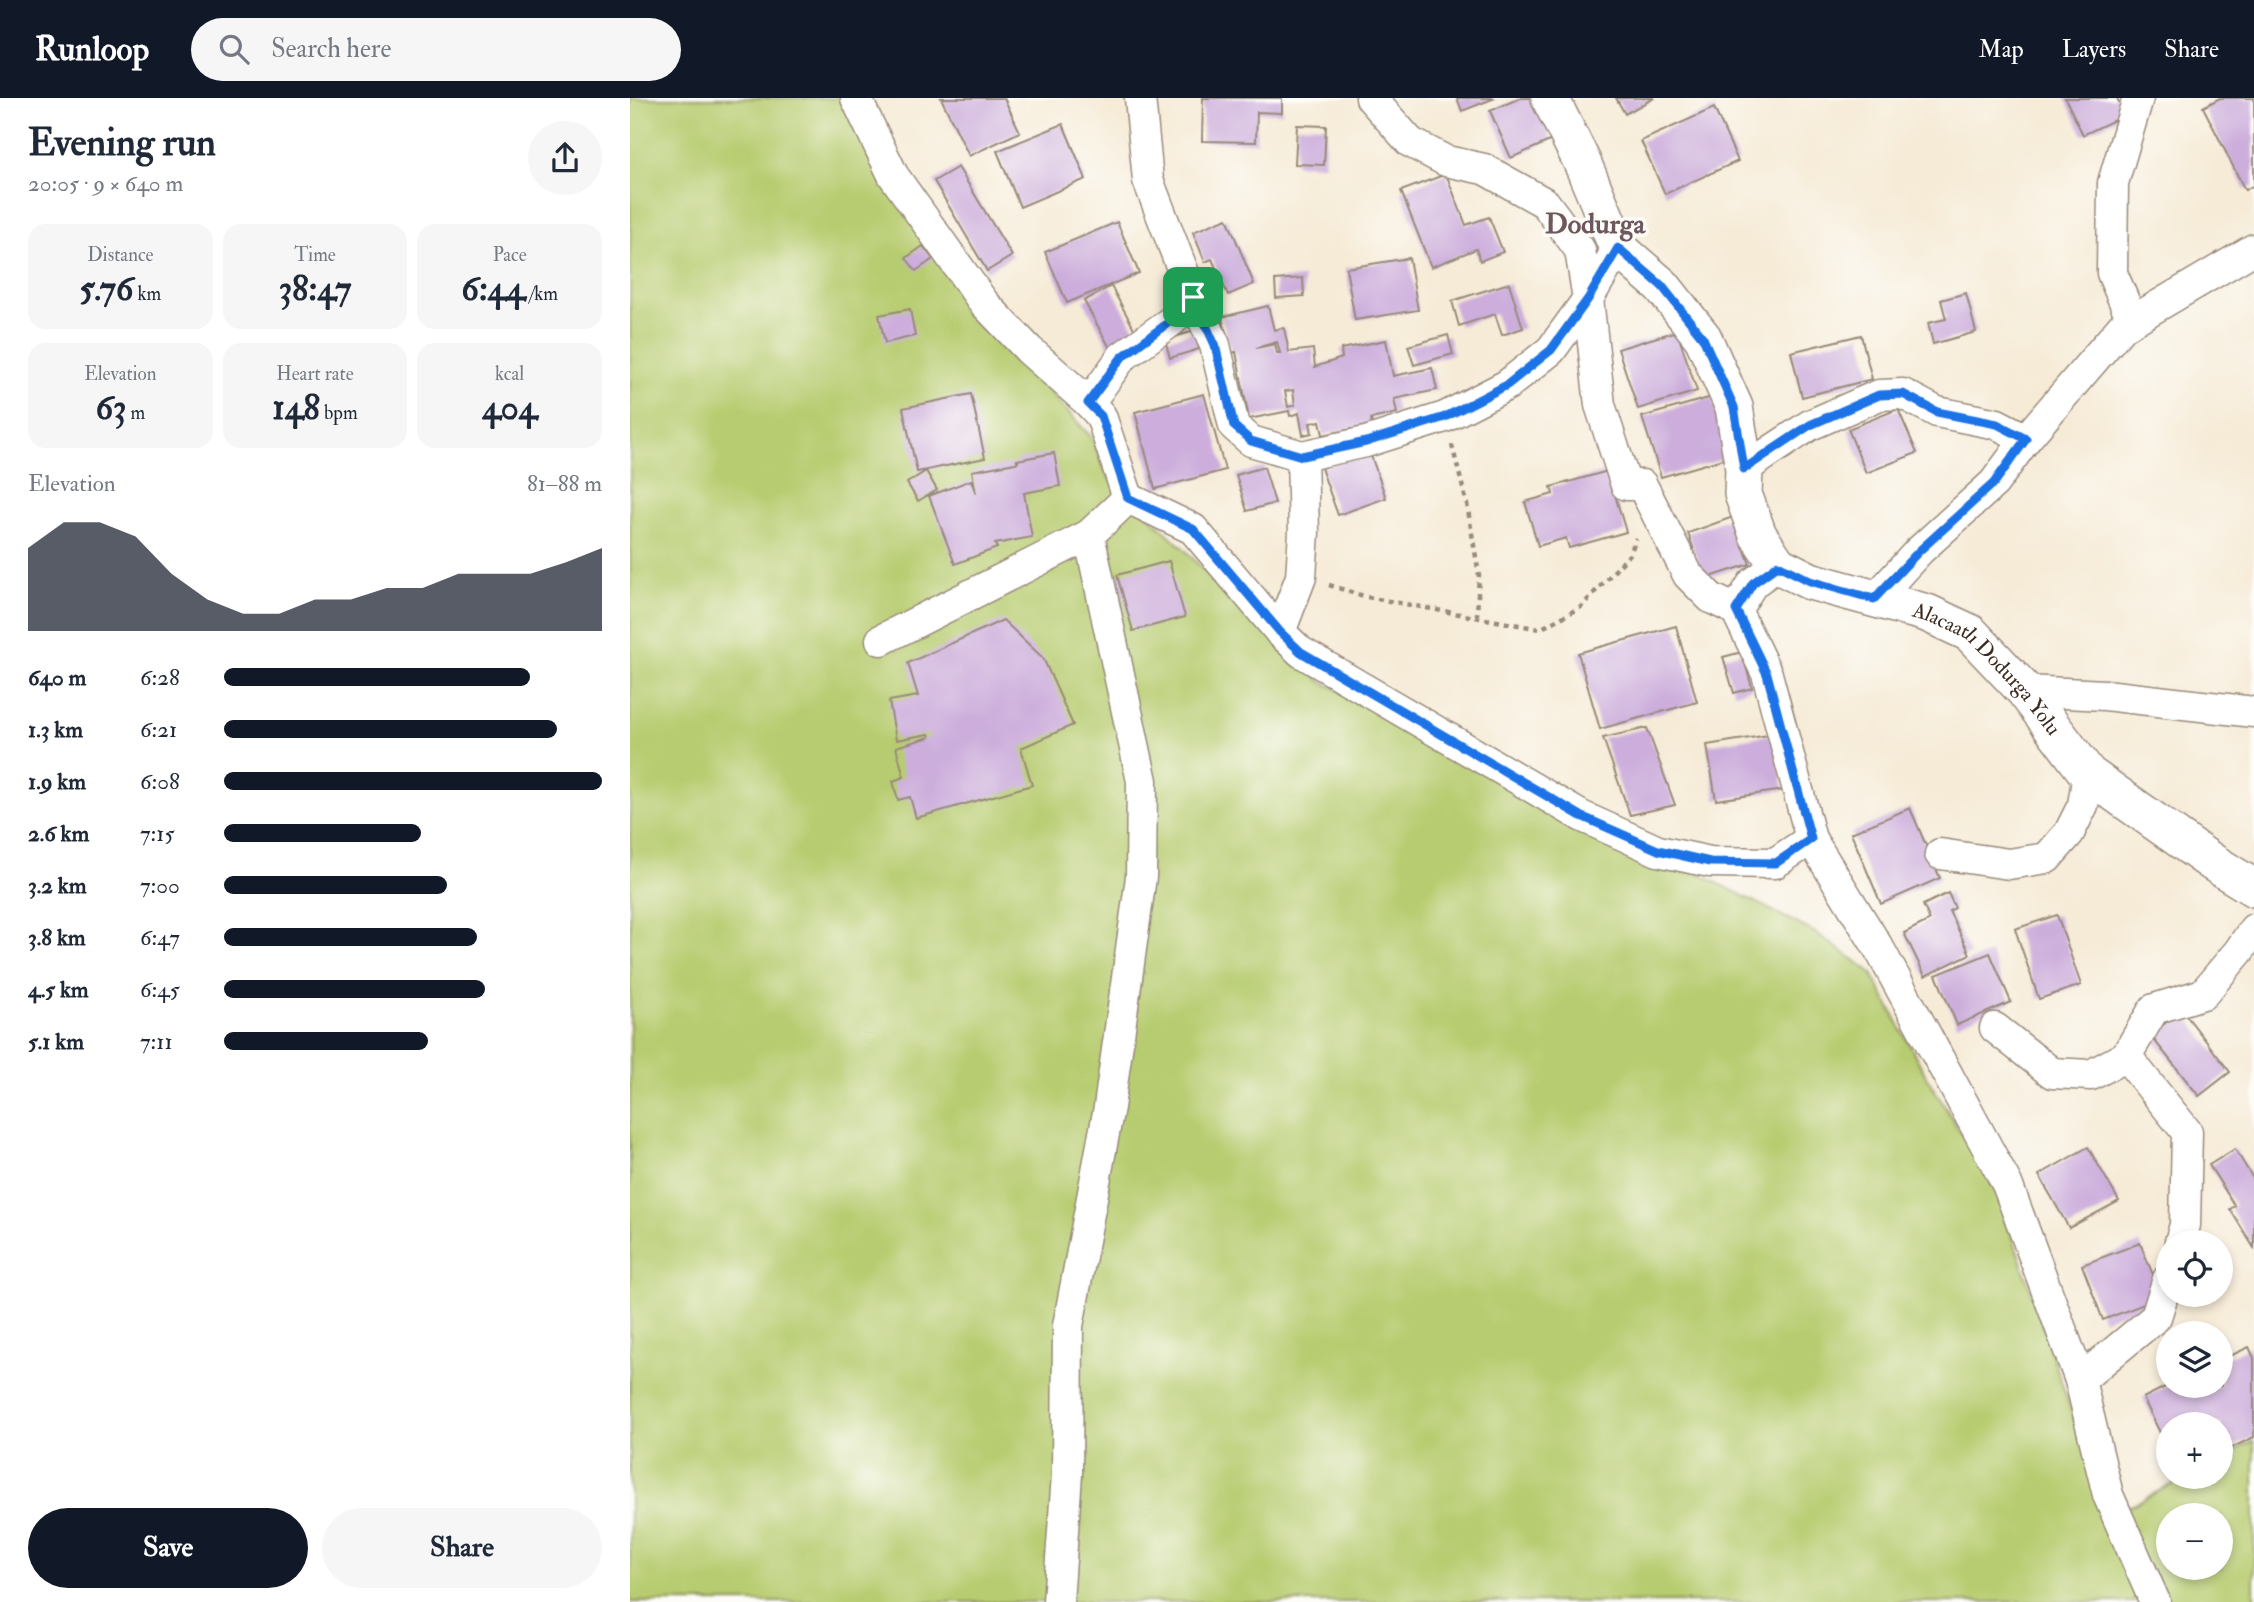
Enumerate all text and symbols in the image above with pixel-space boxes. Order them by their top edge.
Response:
search box [191,18,681,81]
text: Runloop [35,29,149,70]
icon: search [215,30,253,68]
text: Search here [271,33,391,65]
text: Map [1979,34,2024,65]
text: Layers [2062,34,2126,65]
text: Share [2164,34,2219,65]
text: Evening run [28,119,216,167]
button: share [528,121,602,195]
text: 20:05 · 9 × 640 m [28,169,183,198]
district label: Dodurga [1545,207,1647,242]
text: Distance [87,243,154,267]
text: Time [294,243,336,267]
text: Pace [493,243,527,267]
text: 5.76 [79,267,133,311]
text: 38:47 [279,267,351,311]
text: 6:44 [461,267,525,311]
pin [1163,267,1223,327]
icon: arrive [1174,278,1212,316]
text: km [133,282,161,306]
text: /km [525,282,558,306]
text: Elevation [84,362,157,386]
text: Heart rate [276,362,354,386]
text: kcal [495,362,524,386]
text: 63 [95,386,126,430]
text: 148 [272,386,320,430]
text: 404 [482,386,537,430]
text: m [126,401,145,425]
text: bpm [320,401,358,425]
text: Elevation [28,469,116,498]
text: 81–88 m [527,469,602,498]
street label: Alacaatlı Dodurga Yolu [1909,596,2067,741]
text: 640 m [28,663,86,692]
text: 6:28 [140,663,180,692]
text: 1.3 km [28,715,83,744]
text: 6:21 [140,715,177,744]
text: 1.9 km [28,767,86,796]
text: 6:08 [140,767,180,796]
text: 2.6 km [28,819,89,848]
text: 7:15 [140,819,175,848]
text: 3.2 km [28,871,87,900]
text: 7:00 [140,871,180,900]
text: 3.8 km [28,923,86,952]
text: 6:47 [140,923,180,952]
text: 4.5 km [28,975,89,1004]
text: 6:45 [140,975,180,1004]
text: 5.1 km [28,1027,84,1056]
text: 7:11 [140,1027,173,1056]
map controls [2156,1230,2233,1580]
button: locate [2156,1230,2233,1307]
button: layers [2156,1321,2233,1398]
button: + [2156,1412,2233,1489]
button: − [2156,1503,2233,1580]
button: Save [28,1508,308,1588]
button: Share [322,1508,602,1588]

